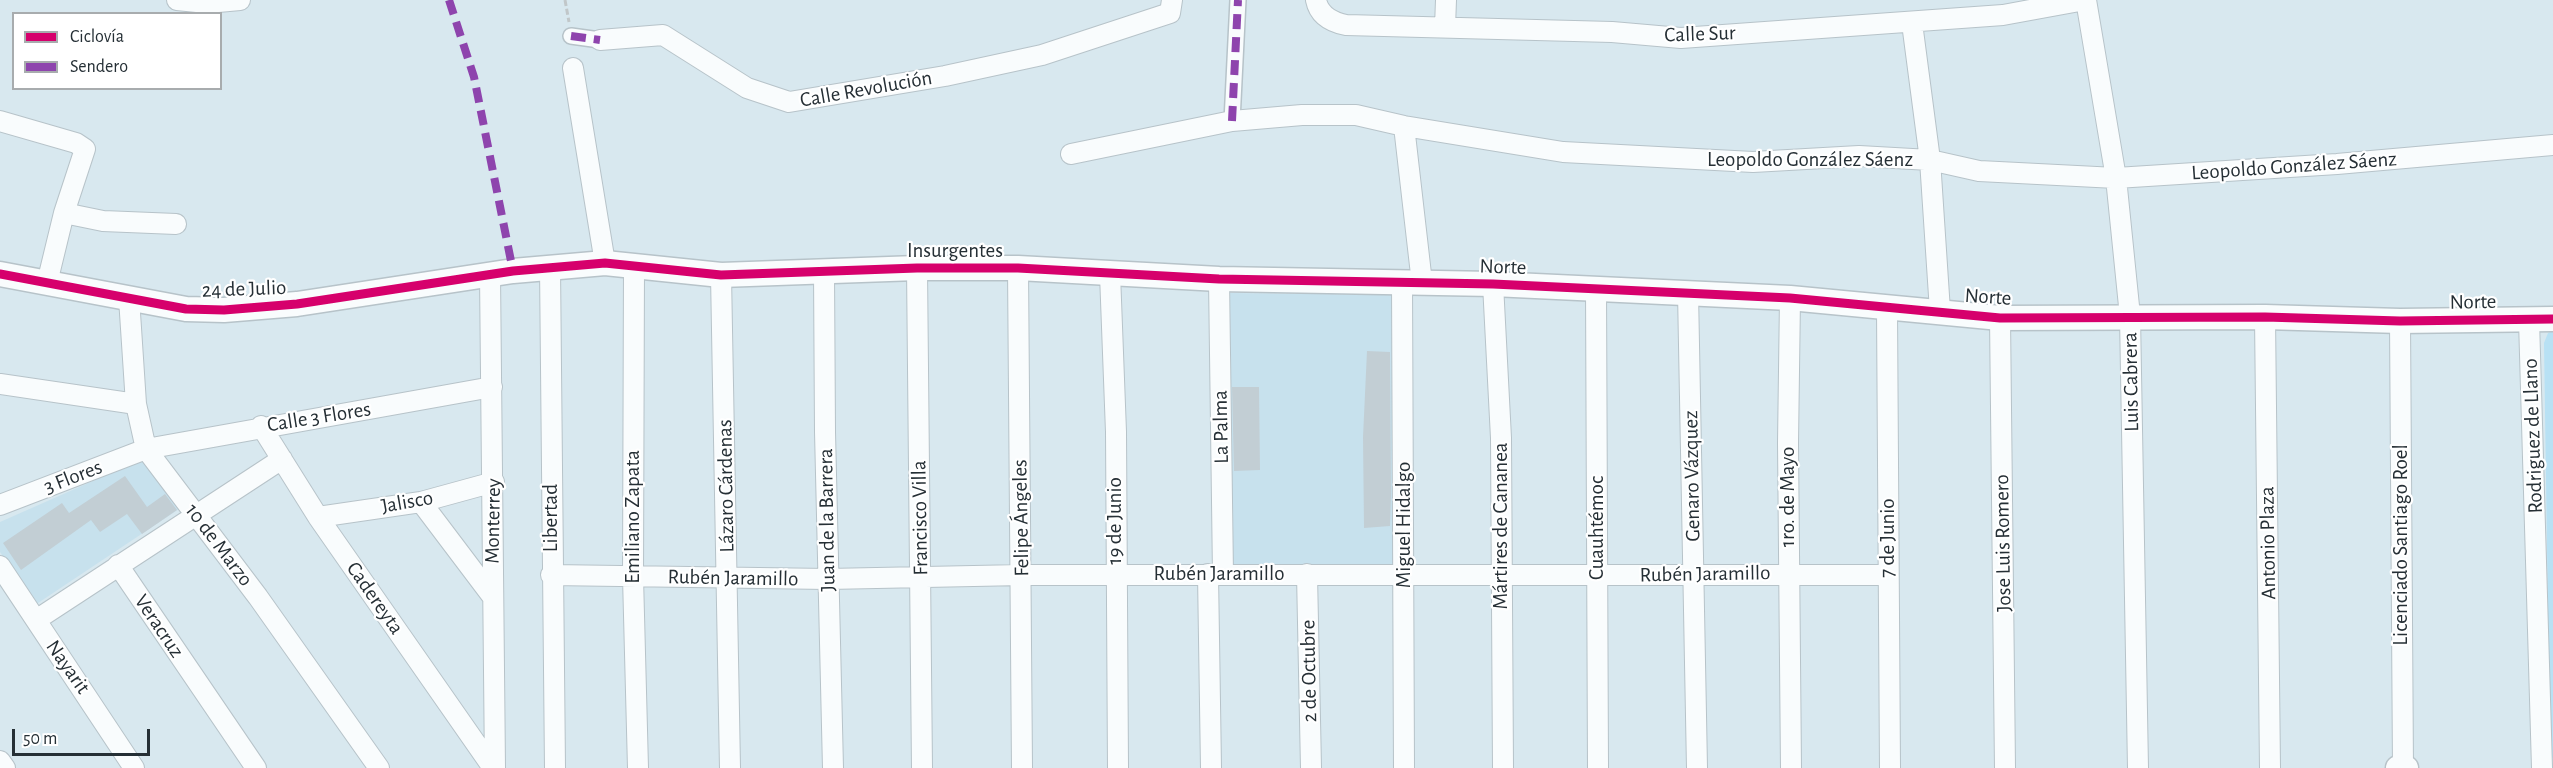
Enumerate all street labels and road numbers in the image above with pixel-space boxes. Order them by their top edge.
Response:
street label: Calle Sur [1664,20,1736,48]
street label: Calle Revolución [798,65,934,113]
street label: Leopoldo González Sáenz [2190,146,2398,186]
street label: Leopoldo González Sáenz [1707,147,1913,173]
street label: Insurgentes [907,238,1003,264]
street label: Norte [1479,254,1527,280]
street label: 24 de Julio [201,275,287,303]
street label: Norte [1964,283,2012,311]
street label: Norte [2449,289,2497,315]
street label: Luis Cabrera [2118,332,2144,432]
street label: Rodriguez de Llano [2518,358,2548,514]
street label: La Palma [1208,390,1234,464]
street label: Calle 3 Flores [265,396,373,438]
street label: Genaro Vázquez [1678,410,1706,542]
street label: Lázaro Cárdenas [712,419,740,553]
street label: Mártires de Cananea [1488,442,1514,610]
street label: Licenciado Santiago Roel [2388,444,2414,646]
street label: 1ro. de Mayo [1775,447,1801,547]
street label: Juan de la Barrera [813,448,841,592]
street label: Emiliano Zapata [620,450,646,584]
street label: 3 Flores [40,454,106,500]
street label: Felipe Ángeles [1007,459,1035,577]
street label: Francisco Villa [906,460,934,576]
street label: Miguel Hidalgo [1391,462,1417,588]
street label: Jose Luis Romero [1989,474,2017,612]
street label: Cuauhtémoc [1584,476,1610,580]
street label: 19 de Junio [1102,477,1128,565]
street label: Monterrey [480,478,506,564]
street label: Libertad [538,484,564,552]
street label: Jalisco [379,485,435,519]
street label: Antonio Plaza [2254,486,2282,600]
street label: 7 de Junio [1875,498,1901,578]
street label: 10 de Marzo [180,499,258,591]
street label: Cadereyta [341,557,409,639]
street label: Rubén Jaramillo [1639,560,1771,588]
street label: Rubén Jaramillo [1154,561,1284,587]
street label: Rubén Jaramillo [667,564,799,592]
street label: Veracruz [129,590,189,662]
street label: 2 de Octubre [1296,619,1322,723]
street label: Nayarit [40,635,96,699]

